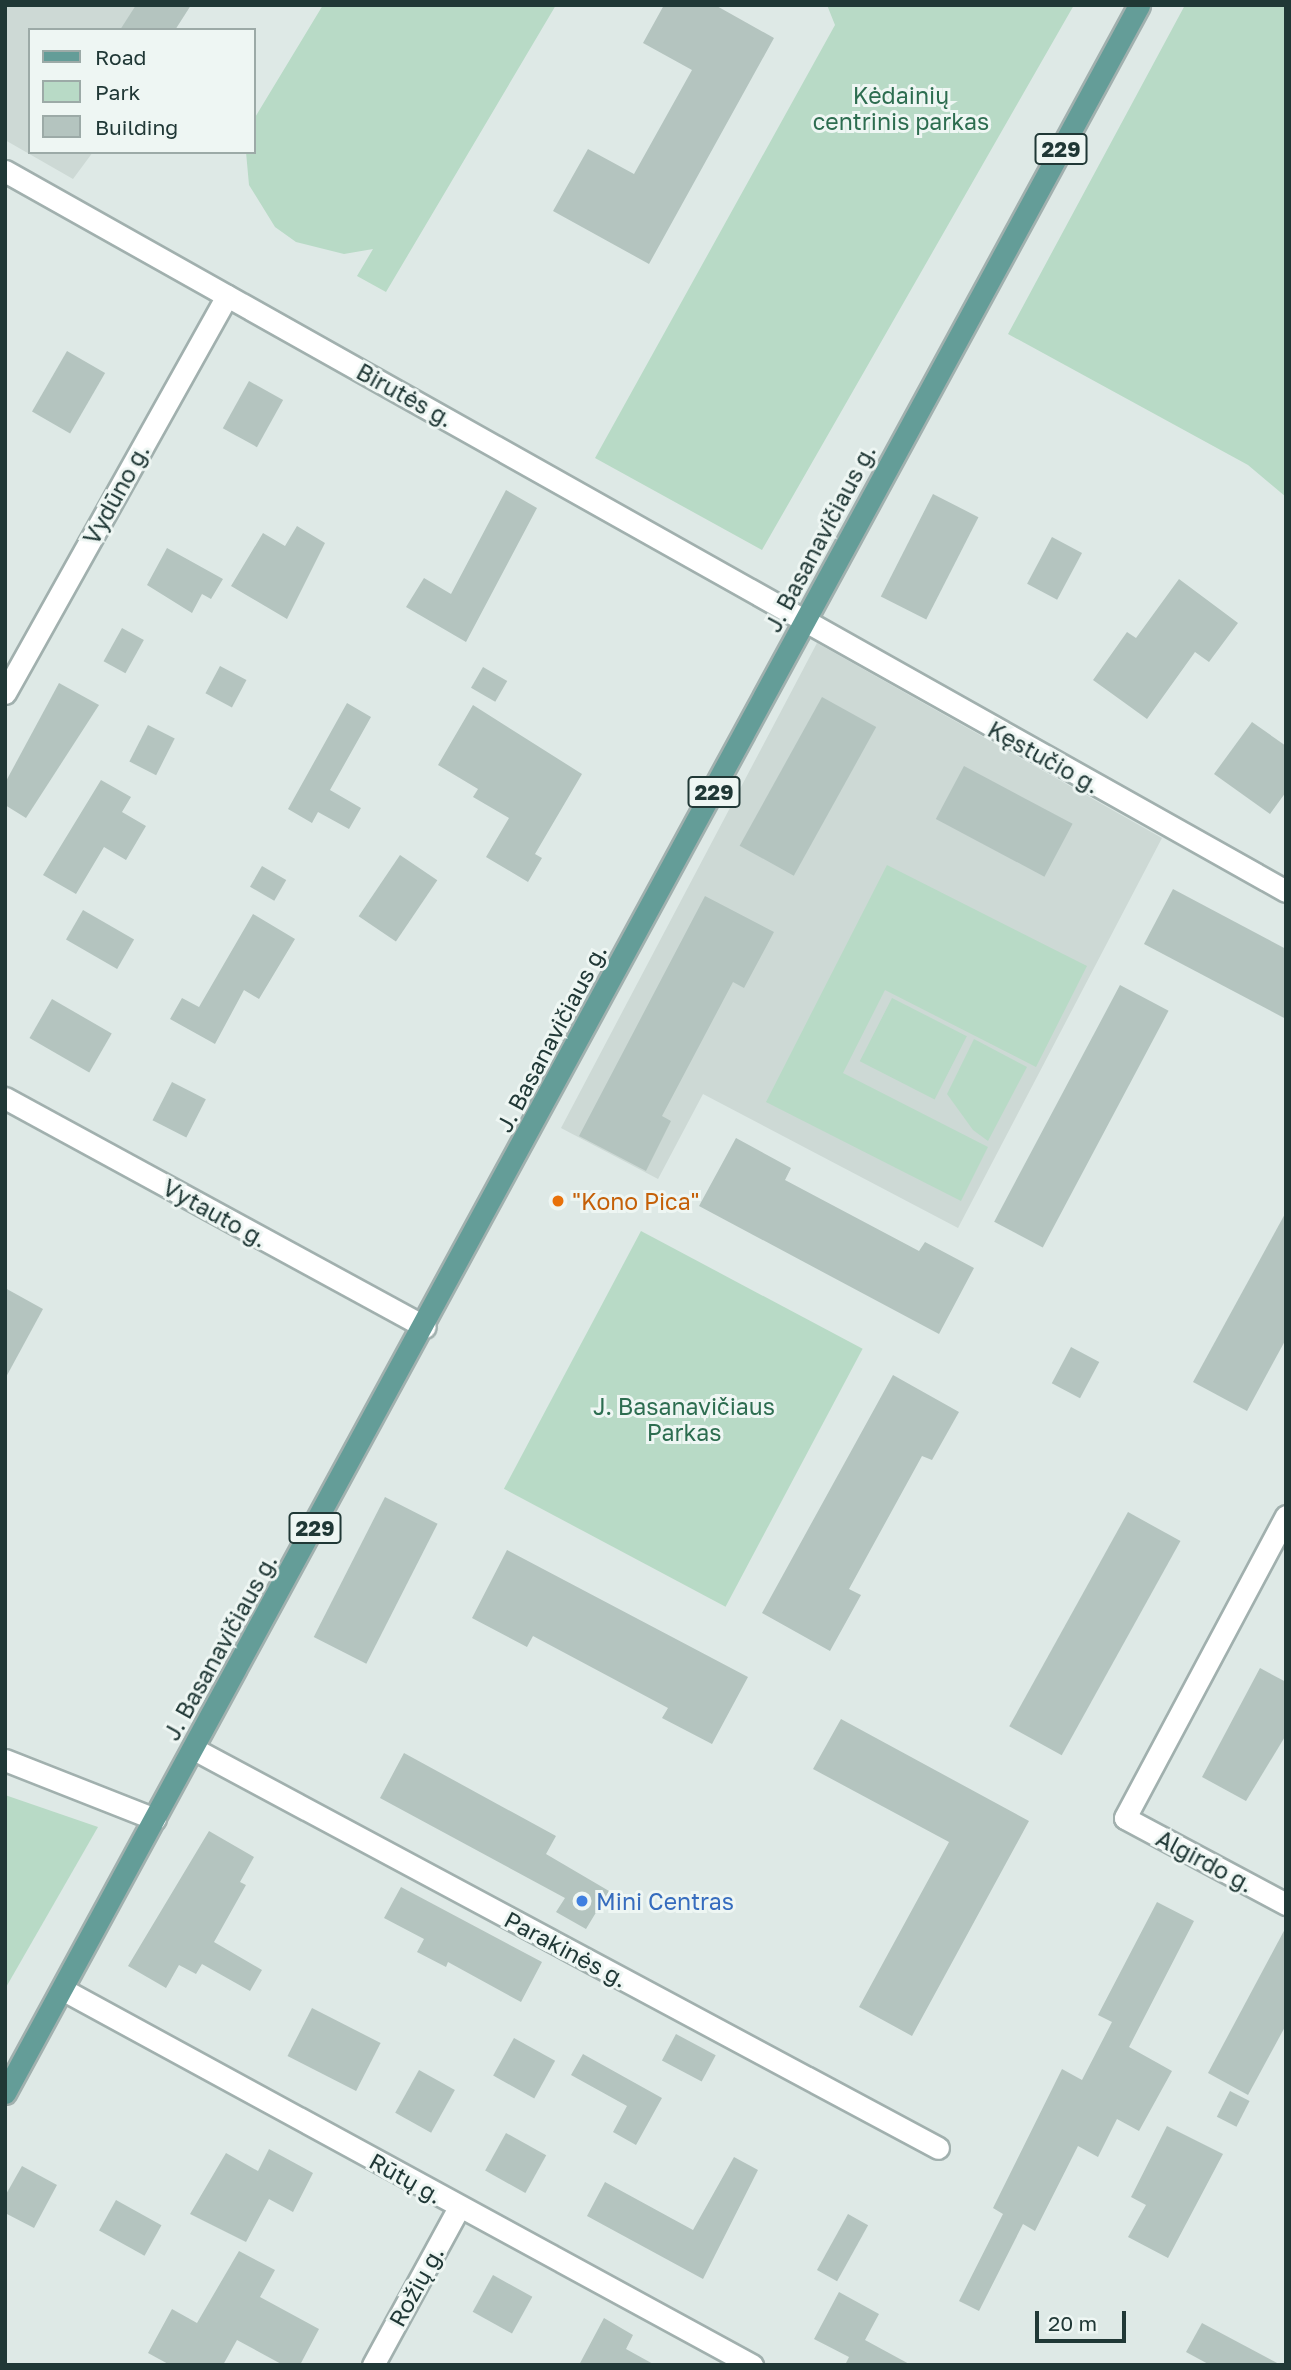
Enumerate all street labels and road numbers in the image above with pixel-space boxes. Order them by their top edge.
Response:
road number: 229 [1033,132,1089,166]
street label: Birutės g. [352,357,458,433]
street label: Vydūno g. [77,439,155,549]
street label: J. Basanavičiaus g. [759,439,881,637]
street label: Kęstučio g. [983,715,1105,799]
road number: 229 [686,774,742,810]
street label: J. Basanavičiaus g. [490,939,612,1137]
street label: Vytauto g. [158,1173,272,1253]
road number: 229 [287,1510,343,1546]
street label: J. Basanavičiaus g. [157,1549,283,1745]
street label: Algirdo g. [1152,1824,1258,1898]
street label: Parakinės g. [500,1905,632,1993]
street label: Rūtų g. [365,2147,447,2209]
street label: Rožių g. [383,2241,449,2331]

